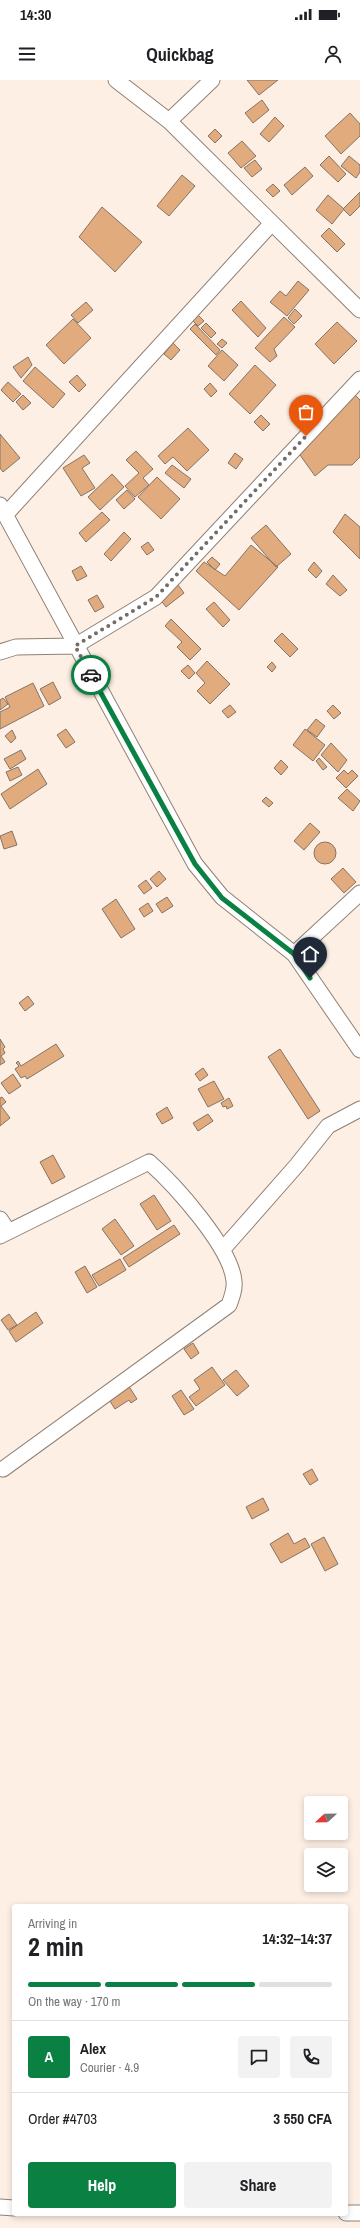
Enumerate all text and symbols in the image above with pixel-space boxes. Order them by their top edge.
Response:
text: 14:30 [20,4,51,25]
text: Quickbag [146,42,214,67]
icon: menu [16,43,38,65]
icon: person [322,43,344,65]
pin [289,395,323,436]
icon: bag [295,401,317,423]
courier [71,655,111,695]
icon: car [80,664,102,686]
pin [293,937,327,978]
icon: home [299,943,321,965]
north arrow [304,1796,348,1840]
map controls [304,1796,348,1892]
button: layers [304,1848,348,1892]
text: Arriving in [28,1915,77,1932]
text: 14:32–14:37 [262,1928,332,1949]
text: 2 min [28,1929,84,1964]
text: On the way · 170 m [28,1993,120,2010]
button: chat [238,2036,280,2078]
button: phone [290,2036,332,2078]
text: Alex [80,2038,106,2059]
text: A [45,2046,53,2067]
text: Courier · 4.9 [80,2059,139,2076]
text: Order #4703 [28,2108,97,2129]
text: 3 550 CFA [273,2108,332,2129]
button: Help [28,2162,176,2208]
button: Share [184,2162,332,2208]

